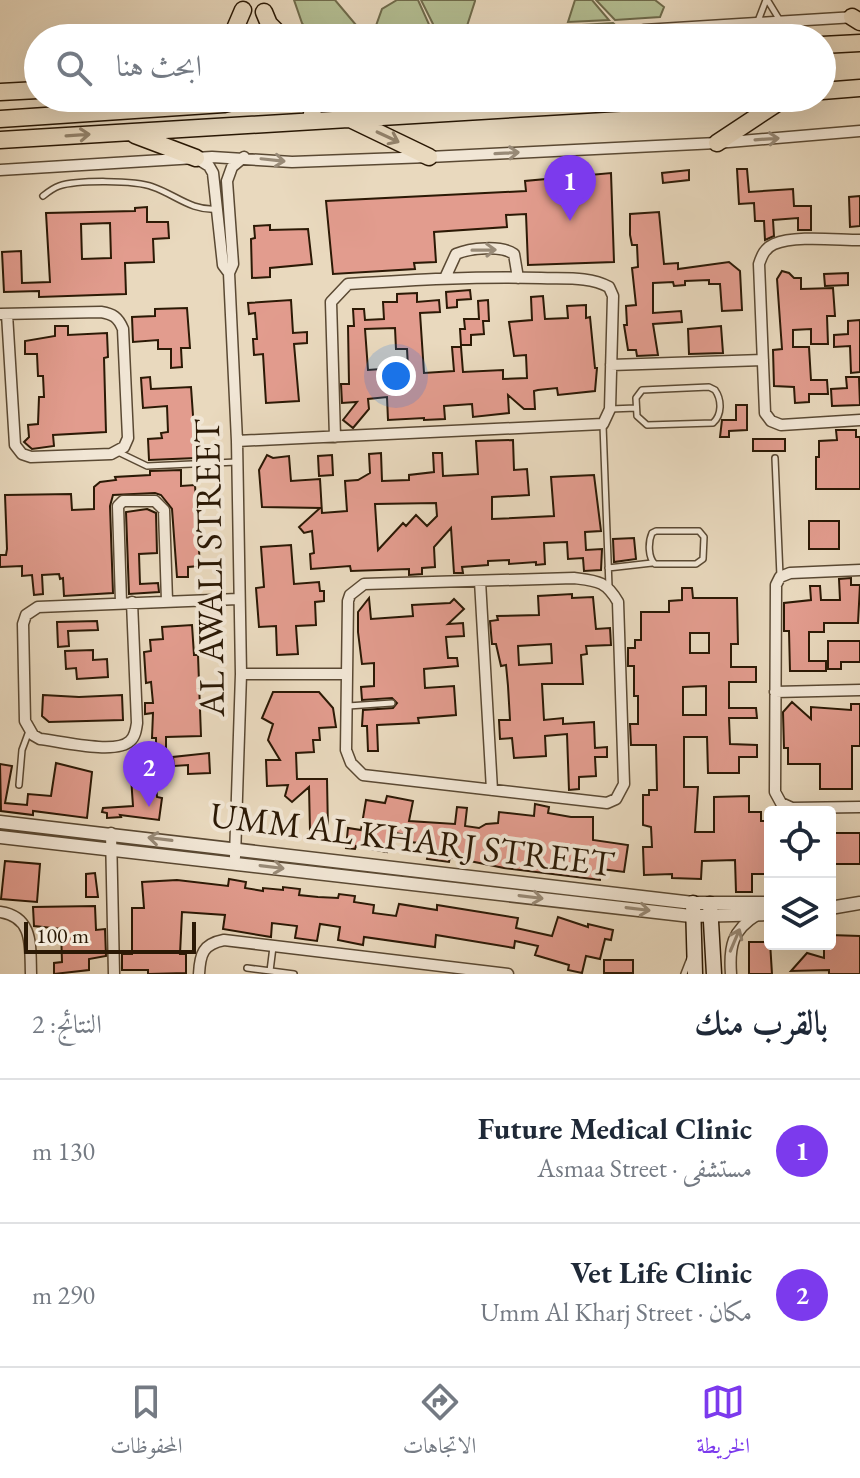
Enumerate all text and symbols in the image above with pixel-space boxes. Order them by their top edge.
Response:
search box [24,24,836,112]
icon: search [52,46,96,90]
text: ابحث هنا [116,46,202,85]
one-way arrow [64,127,91,142]
one-way arrow [375,130,399,145]
one-way arrow [753,131,780,146]
one-way arrow [493,145,520,160]
one-way arrow [259,153,286,168]
pin: 1 [544,155,596,221]
one-way arrow [470,242,497,258]
your location [376,356,416,396]
street label: AL AWALI STREET [183,418,235,718]
pin: 2 [123,741,175,807]
street label: UMM AL KHARJ STREET [207,791,618,887]
map controls [764,806,836,950]
button: locate [764,806,836,878]
one-way arrow [147,832,174,847]
one-way arrow [258,860,285,875]
button: layers [764,878,836,950]
one-way arrow [517,890,543,905]
one-way arrow [625,902,651,917]
scale bar [24,918,196,954]
text: 100 m [36,921,89,950]
one-way arrow [729,928,744,952]
text: بالقرب منك [694,1000,828,1044]
text: النتائج: 2 [32,1007,102,1041]
text: Future Medical Clinic [478,1109,752,1148]
text: 130 m [32,1134,95,1168]
text: 1 [795,1134,809,1168]
text: مستشفى · Asmaa Street [537,1151,752,1185]
text: Vet Life Clinic [571,1253,752,1292]
text: 290 m [32,1278,95,1312]
text: 2 [795,1278,809,1312]
text: مكان · Umm Al Kharj Street [480,1295,752,1329]
tab: المحفوظات [110,1380,183,1467]
tab: الاتجاهات [403,1380,476,1467]
tab: الخريطة [696,1380,750,1467]

